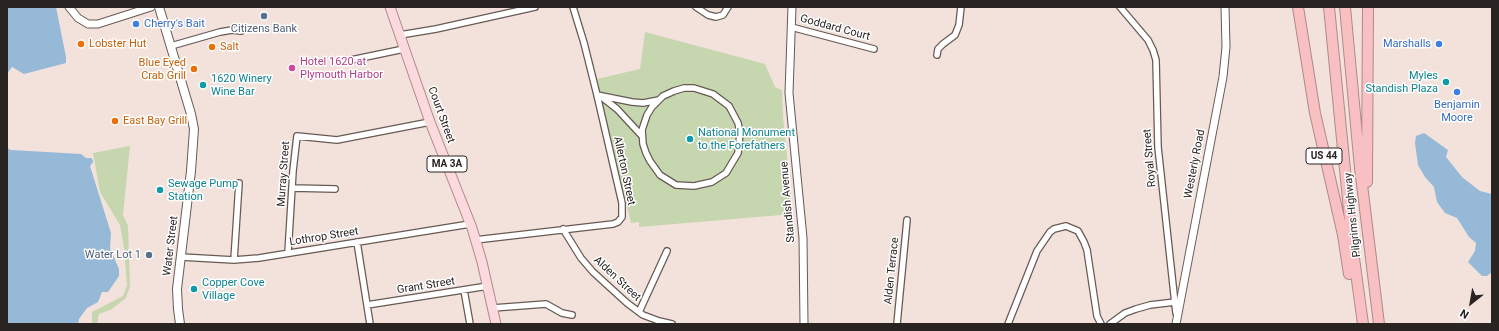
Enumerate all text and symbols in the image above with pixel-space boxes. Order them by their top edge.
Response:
marker: Citizens Bank [259,11,269,21]
street label: Goddard Court [799,12,871,44]
place label: Cherry's Bait [144,17,205,31]
marker: Cherry's Bait [131,19,141,29]
place label: Citizens Bank [231,22,297,36]
place label: Lobster Hut [89,37,146,51]
place label: Marshalls [1383,37,1431,51]
marker: Lobster Hut [76,39,86,49]
marker: Marshalls [1434,39,1444,49]
place label: Salt [220,40,239,54]
marker: Salt [207,42,217,52]
place label: Hotel 1620 at Plymouth Harbor [300,55,383,81]
place label: Blue Eyed Crab Grill [139,56,186,82]
marker: Hotel 1620 at Plymouth Harbor [287,63,297,73]
marker: Blue Eyed Crab Grill [189,64,199,74]
place label: Myles Standish Plaza [1365,69,1438,95]
place label: 1620 Winery Wine Bar [211,72,272,98]
marker: Myles Standish Plaza [1441,77,1451,87]
marker: 1620 Winery Wine Bar [198,80,208,90]
street label: Court Street [425,85,457,145]
marker: Benjamin Moore [1452,87,1462,97]
place label: Benjamin Moore [1434,98,1480,124]
place label: East Bay Grill [123,114,187,128]
marker: East Bay Grill [110,116,120,126]
place label: National Monument to the Forefathers [698,126,795,152]
street label: Royal Street [1141,128,1159,188]
street label: Westerly Road [1182,128,1208,200]
marker: National Monument to the Forefathers [685,134,695,144]
street label: Allerton Street [610,135,638,207]
street label: Murray Street [275,141,293,207]
road number: US 44 [1306,148,1342,164]
road number: MA 3A [427,156,467,172]
street label: Standish Avenue [778,161,798,243]
street label: Pilgrims Highway [1342,172,1364,258]
place label: Sewage Pump Station [168,177,238,203]
marker: Sewage Pump Station [155,185,165,195]
street label: Water Street [161,215,181,277]
street label: Lothrop Street [289,225,359,249]
street label: Alden Terrace [882,237,902,305]
place label: Water Lot 1 [85,248,141,262]
marker: Water Lot 1 [144,250,154,260]
street label: Alden Street [591,254,643,304]
street label: Grant Street [396,275,456,297]
place label: Copper Cove Village [202,276,265,302]
north arrow [1451,283,1491,323]
marker: Copper Cove Village [189,284,199,294]
text: N [1458,306,1471,321]

